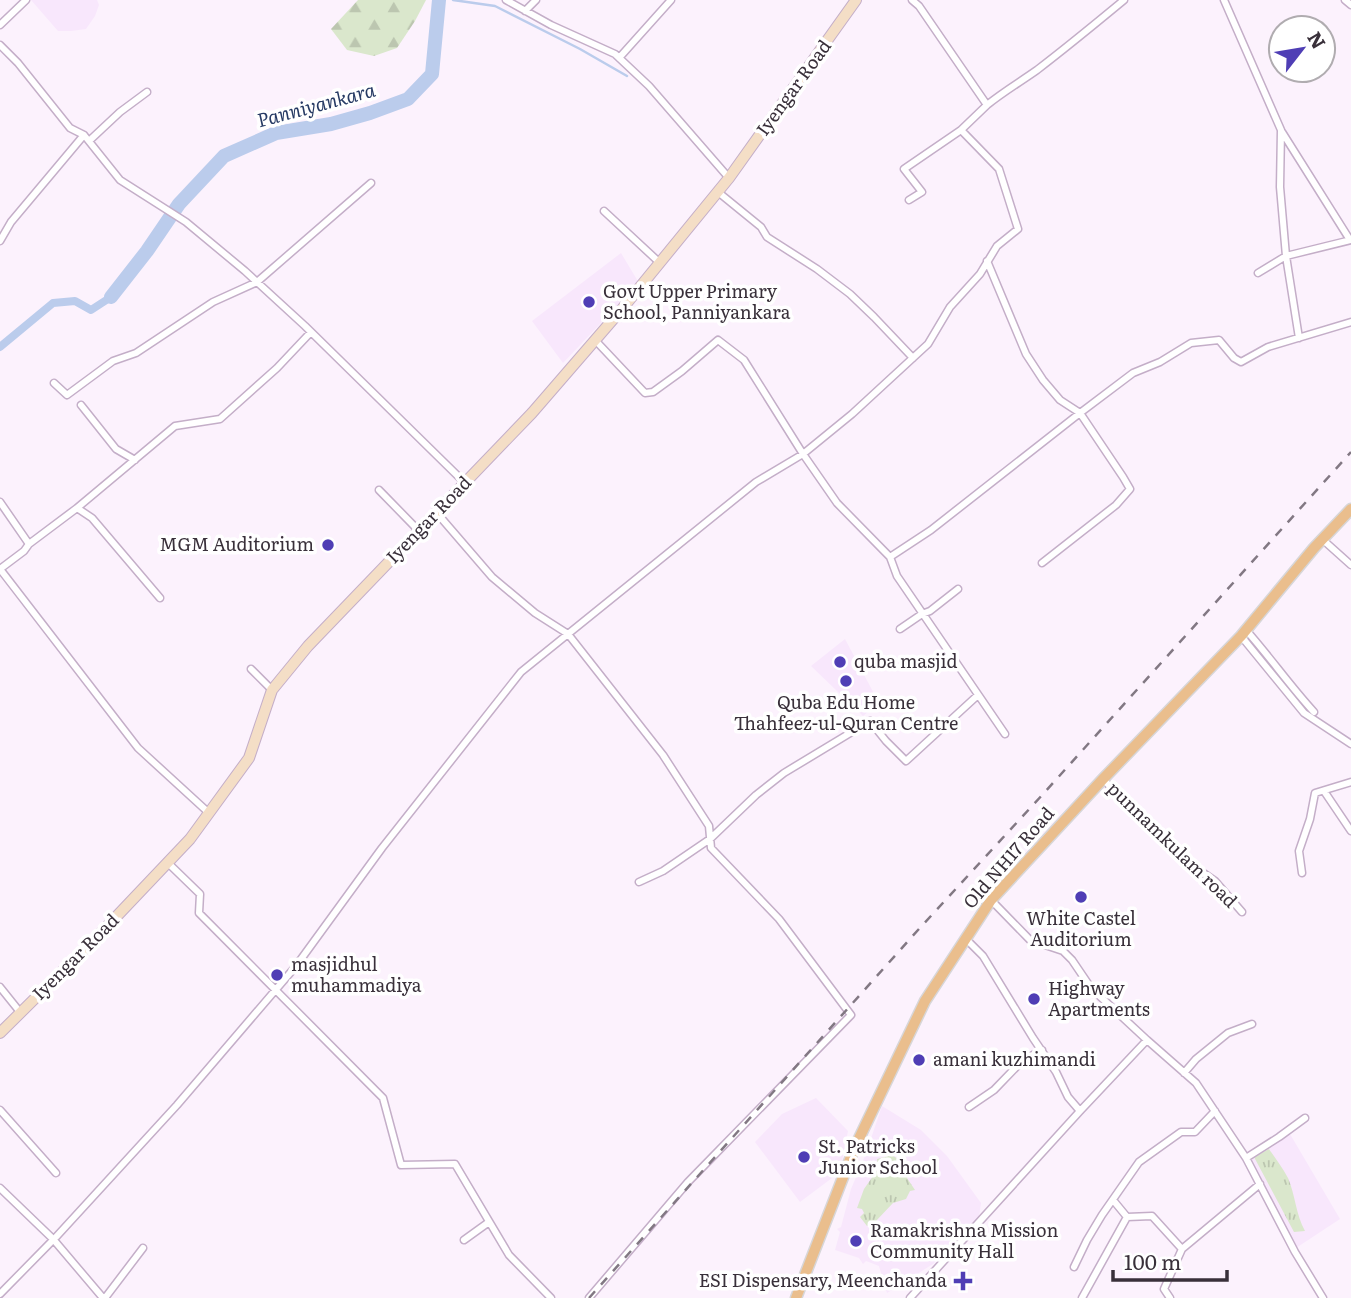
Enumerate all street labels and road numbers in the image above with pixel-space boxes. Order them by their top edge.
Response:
street label: Iyengar Road [749,34,837,141]
street label: Iyengar Road [379,469,477,569]
street label: punnamkulam road [1102,775,1244,913]
street label: Old NH17 Road [956,800,1060,914]
street label: Iyengar Road [26,907,124,1005]

